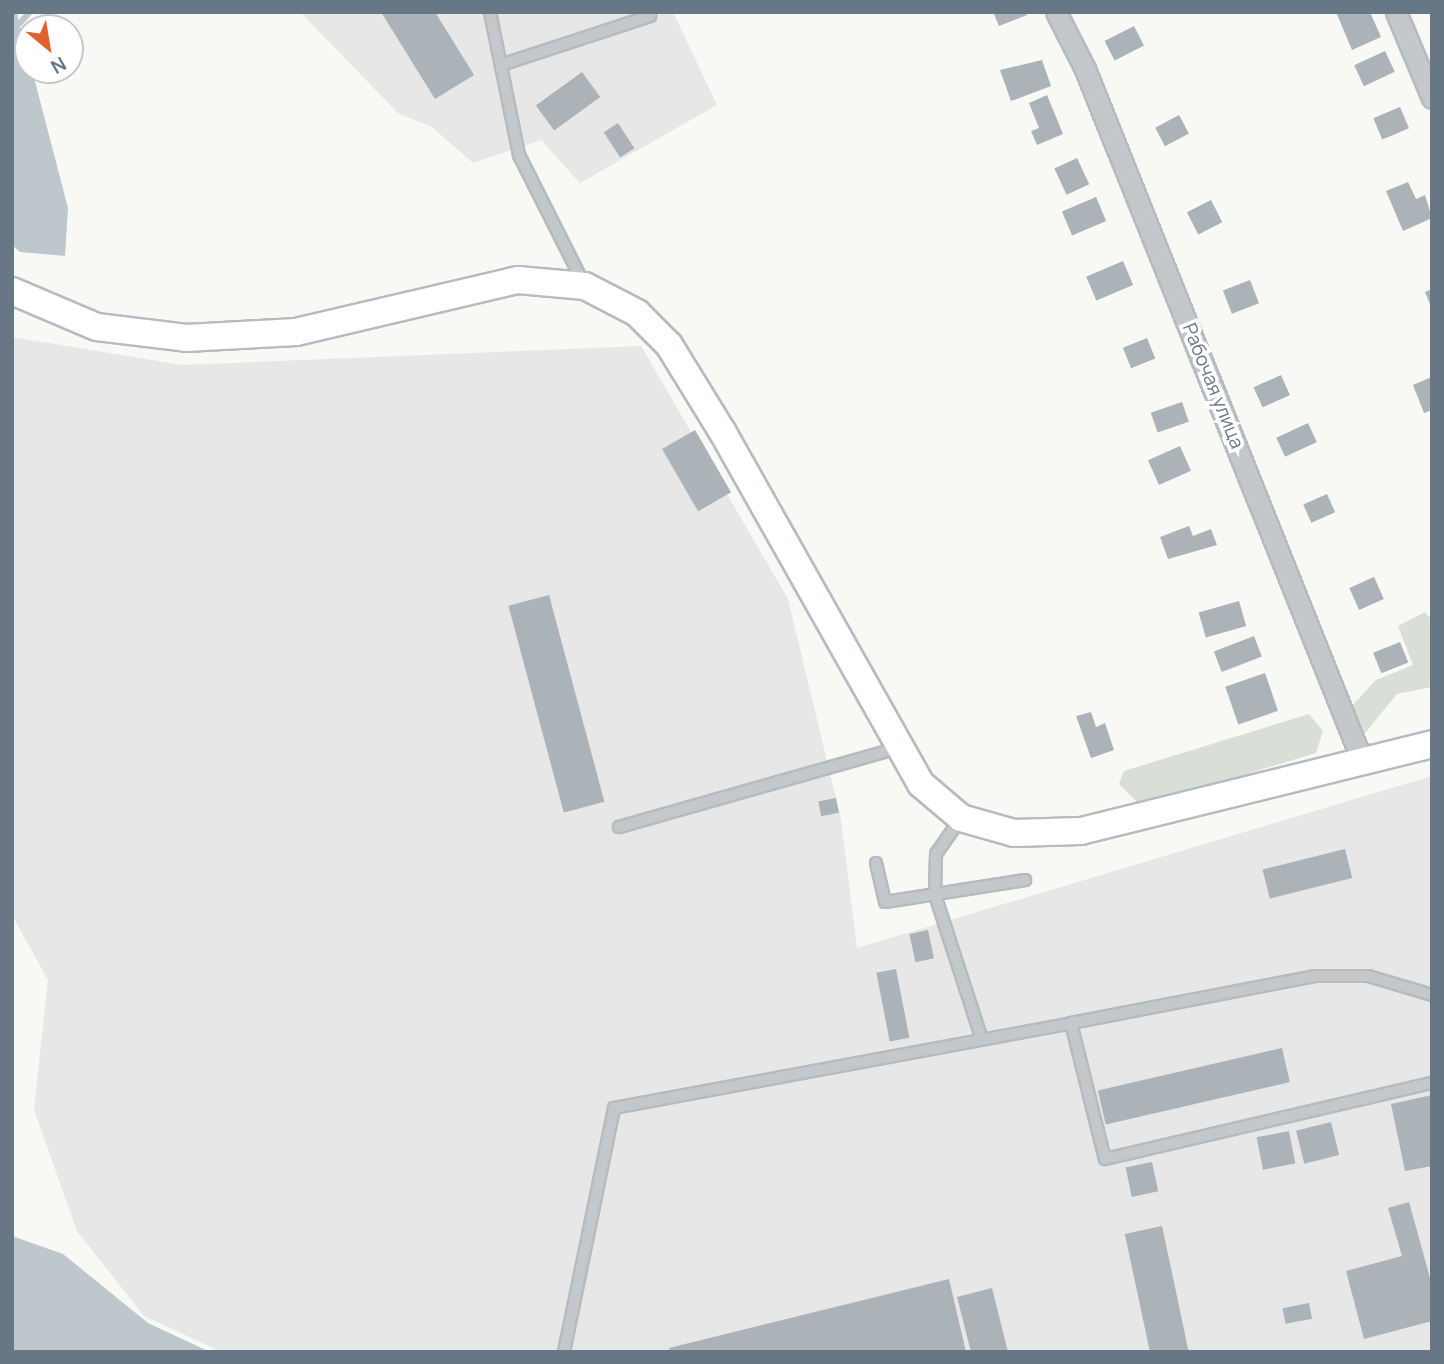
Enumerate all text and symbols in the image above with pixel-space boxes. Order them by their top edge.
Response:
north arrow [14,14,84,84]
text: N [46,51,71,80]
street label: Рабочая улица [1177,320,1249,452]

